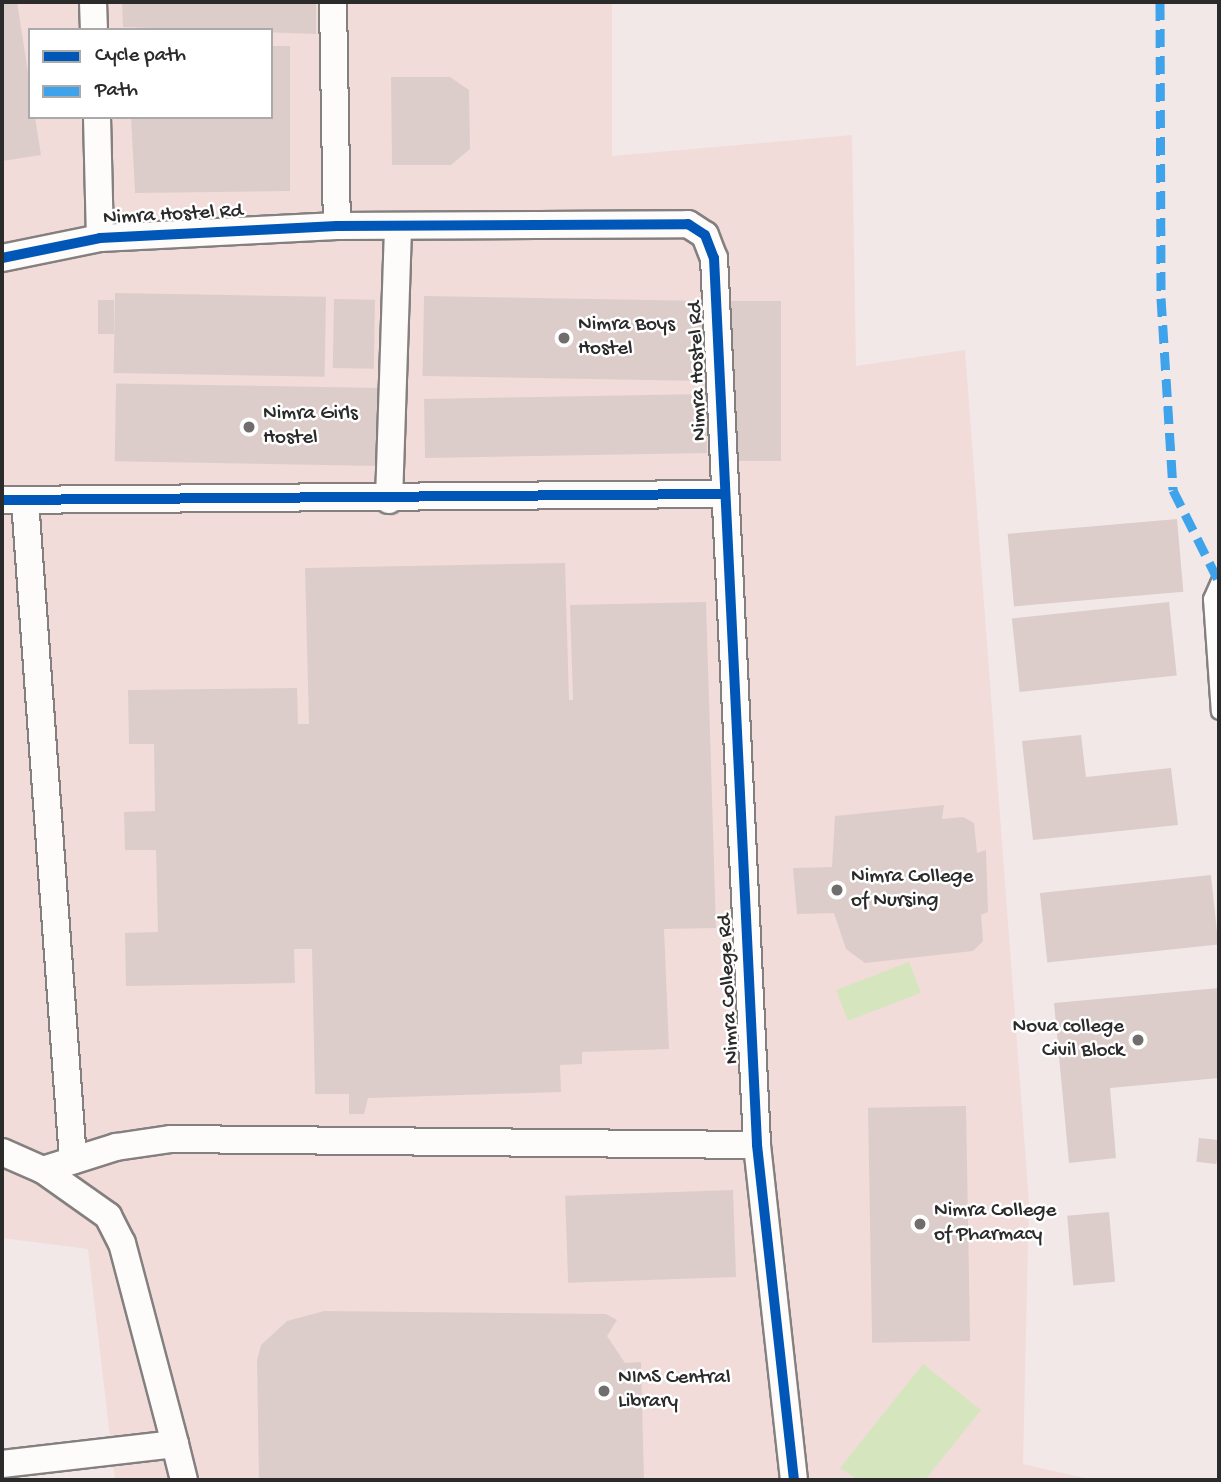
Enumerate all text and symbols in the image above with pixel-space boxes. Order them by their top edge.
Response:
legend [28,28,273,119]
text: Cycle path [95,44,186,69]
text: Path [95,79,138,104]
street label: Nimra Hostel Rd [102,200,244,232]
street label: Nimra Hostel Rd [684,301,714,441]
place label: Nimra Boys Hostel [578,313,675,363]
marker: Nimra Boys Hostel [556,330,572,346]
place label: Nimra Girls Hostel [263,402,358,452]
marker: Nimra Girls Hostel [241,419,257,435]
place label: Nimra College of Nursing [851,865,973,915]
marker: Nimra College of Nursing [829,882,845,898]
street label: Nimra College Rd [713,913,747,1065]
place label: Nova college Civil Block [1013,1015,1124,1065]
marker: Nova college Civil Block [1130,1032,1146,1048]
place label: Nimra College of Pharmacy [934,1199,1056,1249]
marker: Nimra College of Pharmacy [912,1216,928,1232]
place label: NIMS Central Library [618,1366,731,1416]
marker: NIMS Central Library [596,1383,612,1399]

